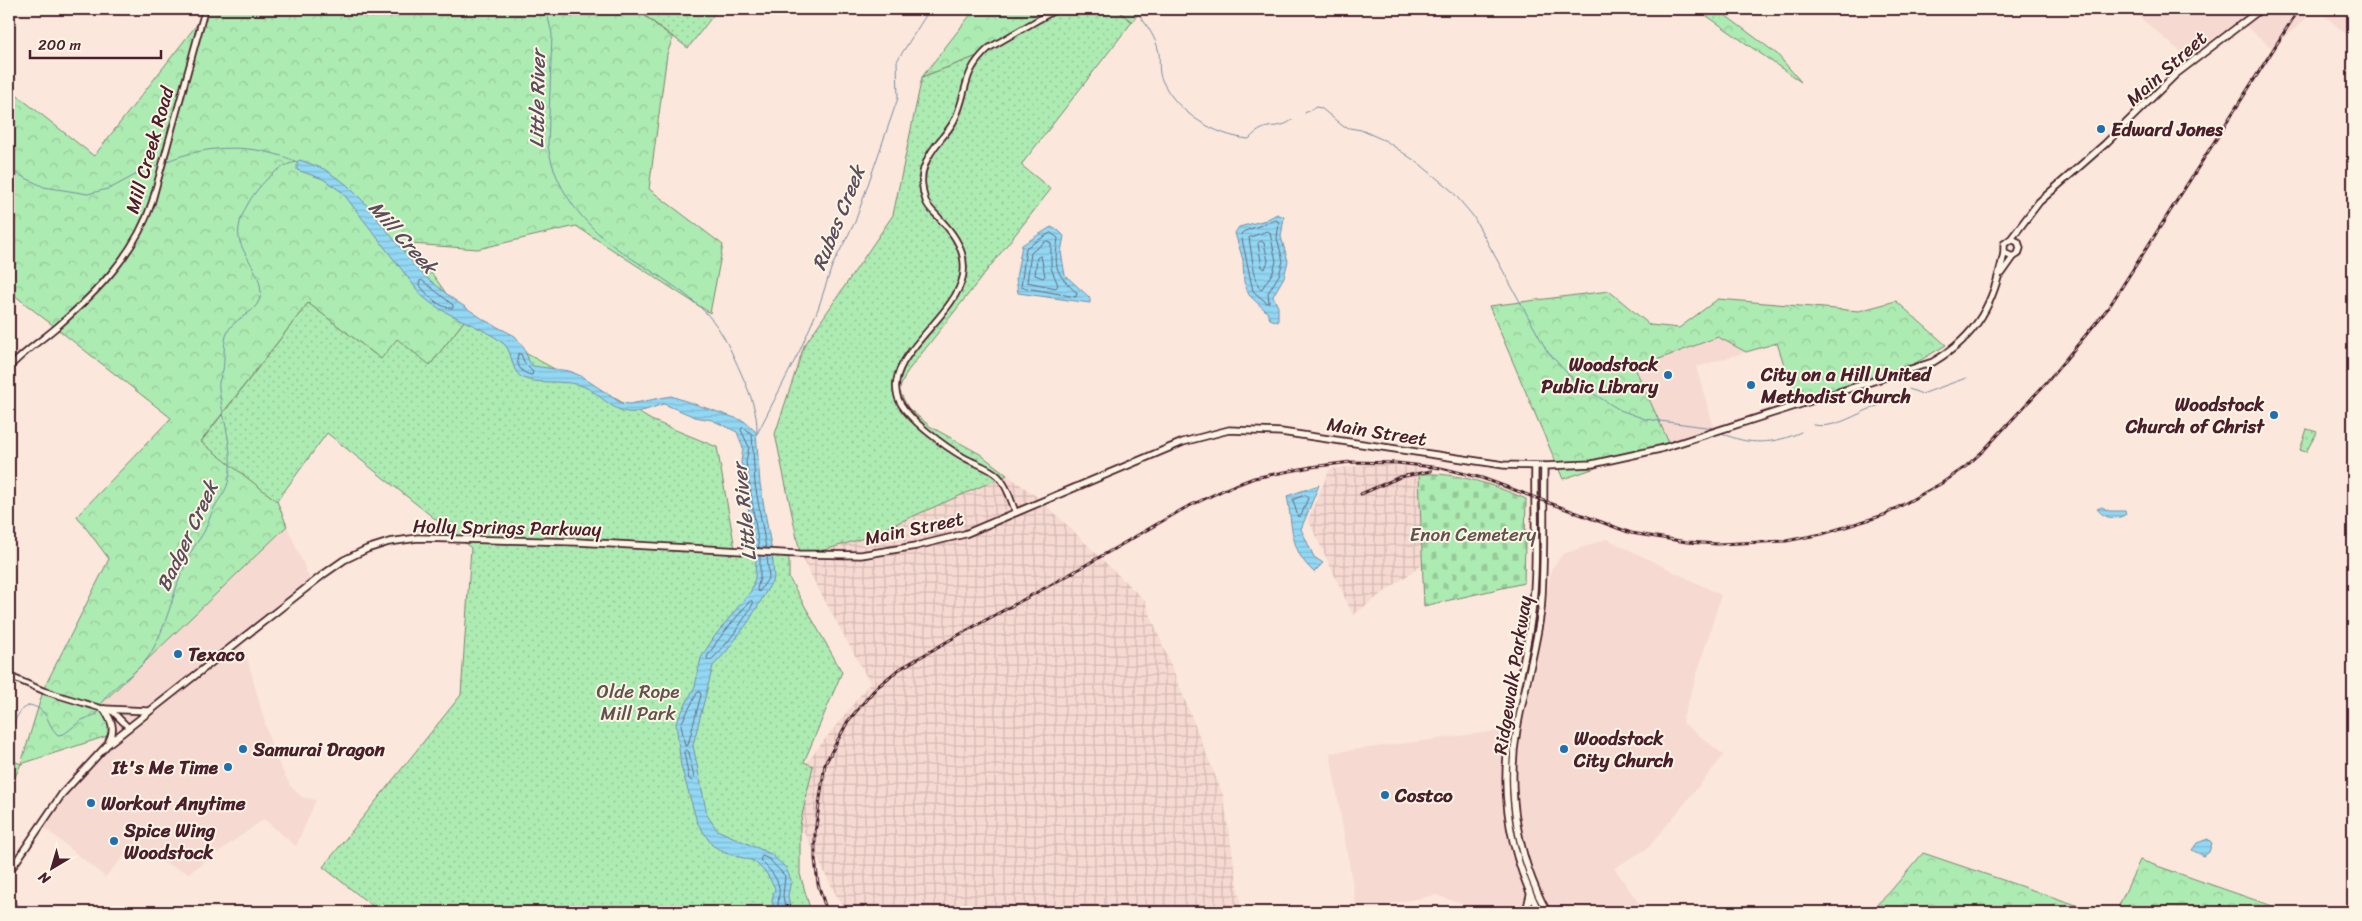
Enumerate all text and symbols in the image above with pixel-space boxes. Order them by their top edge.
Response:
street label: Main Street [2118,22,2215,114]
scale bar [30,28,161,60]
text: 200 m [38,32,82,58]
water label: Little River [519,46,556,148]
street label: Mill Creek Road [116,82,184,217]
place label: Edward Jones [2111,113,2224,146]
marker: Edward Jones [2095,123,2107,135]
water label: Rubes Creek [802,159,876,276]
water label: Mill Creek [360,192,447,284]
place label: Woodstock Public Library [1541,348,1659,403]
place label: City on a Hill United Methodist Church [1760,358,1933,413]
marker: Woodstock Public Library [1662,369,1674,381]
marker: City on a Hill United Methodist Church [1745,379,1757,391]
place label: Woodstock Church of Christ [2125,388,2265,443]
street label: Main Street [1325,407,1429,456]
marker: Woodstock Church of Christ [2268,409,2280,421]
water label: Little River [722,458,767,562]
water label: Badger Creek [147,473,229,597]
street label: Main Street [861,502,967,555]
street label: Holly Springs Parkway [412,509,602,546]
park label: Enon Cemetery [1410,518,1537,551]
street label: Ridgewalk Parkway [1484,593,1541,757]
place label: Texaco [188,638,245,671]
marker: Texaco [172,648,184,660]
park label: Olde Rope Mill Park [597,675,679,730]
place label: Woodstock City Church [1573,722,1673,777]
place label: Samurai Dragon [252,733,385,766]
marker: Samurai Dragon [237,743,249,755]
marker: Woodstock City Church [1558,743,1570,755]
place label: It's Me Time [111,751,219,784]
marker: It's Me Time [222,761,234,773]
place label: Costco [1394,779,1453,812]
place label: Workout Anytime [101,787,246,820]
marker: Costco [1379,789,1391,801]
marker: Workout Anytime [85,797,97,809]
place label: Spice Wing Woodstock [123,814,216,869]
marker: Spice Wing Woodstock [108,835,120,847]
north arrow [28,844,78,894]
text: N [33,865,57,891]

